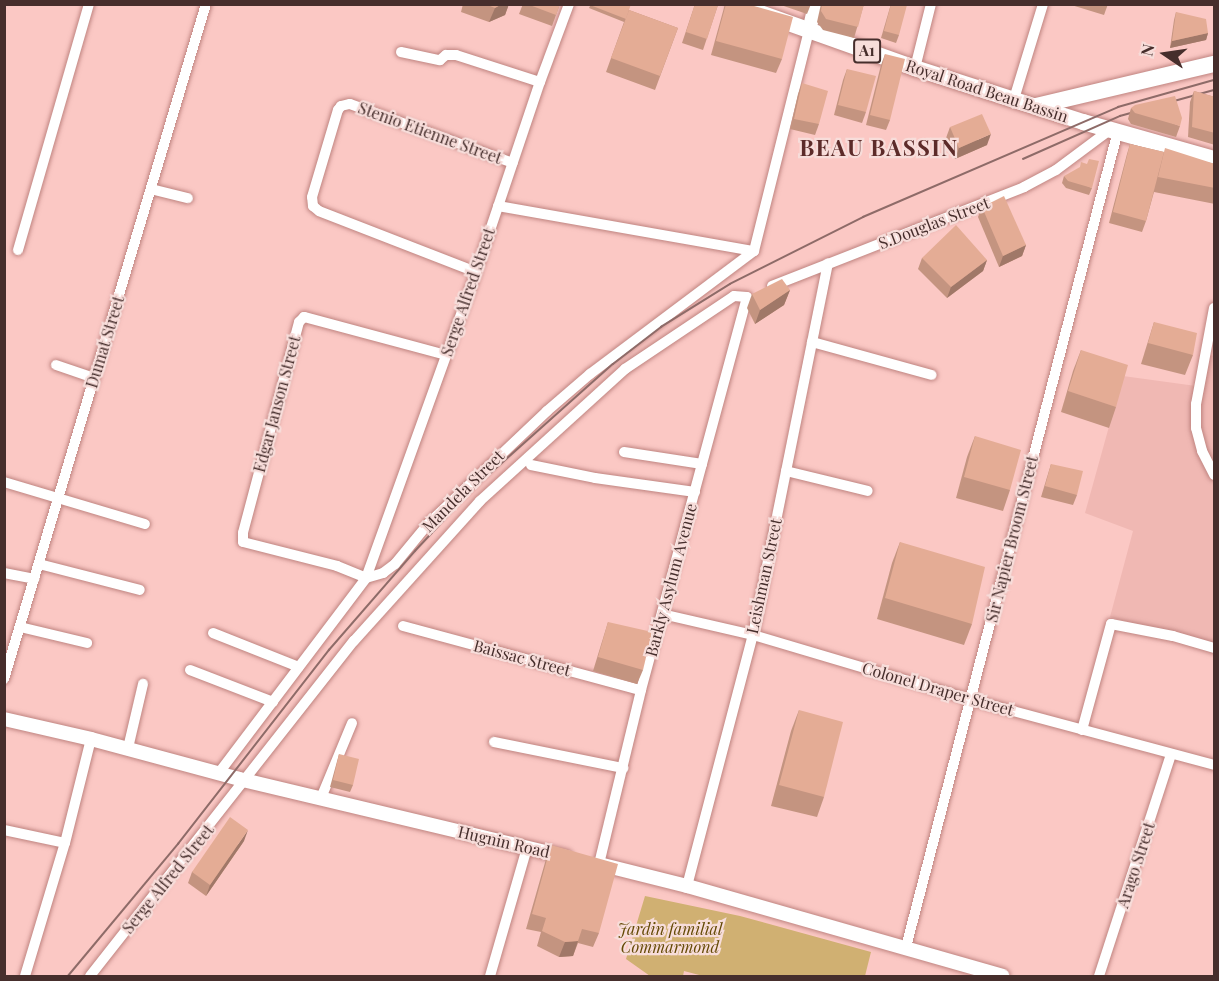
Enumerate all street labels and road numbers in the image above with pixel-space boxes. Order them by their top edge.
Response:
road number: A1 [852,39,882,63]
street label: Royal Road Beau Bassin [903,56,1071,126]
street label: Stenio Etienne Street [355,98,505,168]
street label: S.Douglas Street [876,193,992,253]
street label: Serge Alfred Street [437,225,499,359]
street label: Dumat Street [82,293,128,391]
street label: Edgar Janson Street [249,333,305,475]
street label: Mandela Street [418,446,508,536]
street label: Sir Napier Broom Street [982,453,1042,625]
street label: Barkly Asylum Avenue [641,501,701,659]
street label: Leishman Street [742,517,786,635]
street label: Baissac Street [471,636,573,680]
street label: Colonel Draper Street [860,658,1016,720]
street label: Serge Alfred Street [118,820,218,938]
street label: Arago Street [1113,820,1159,910]
street label: Hugnin Road [456,822,552,862]

